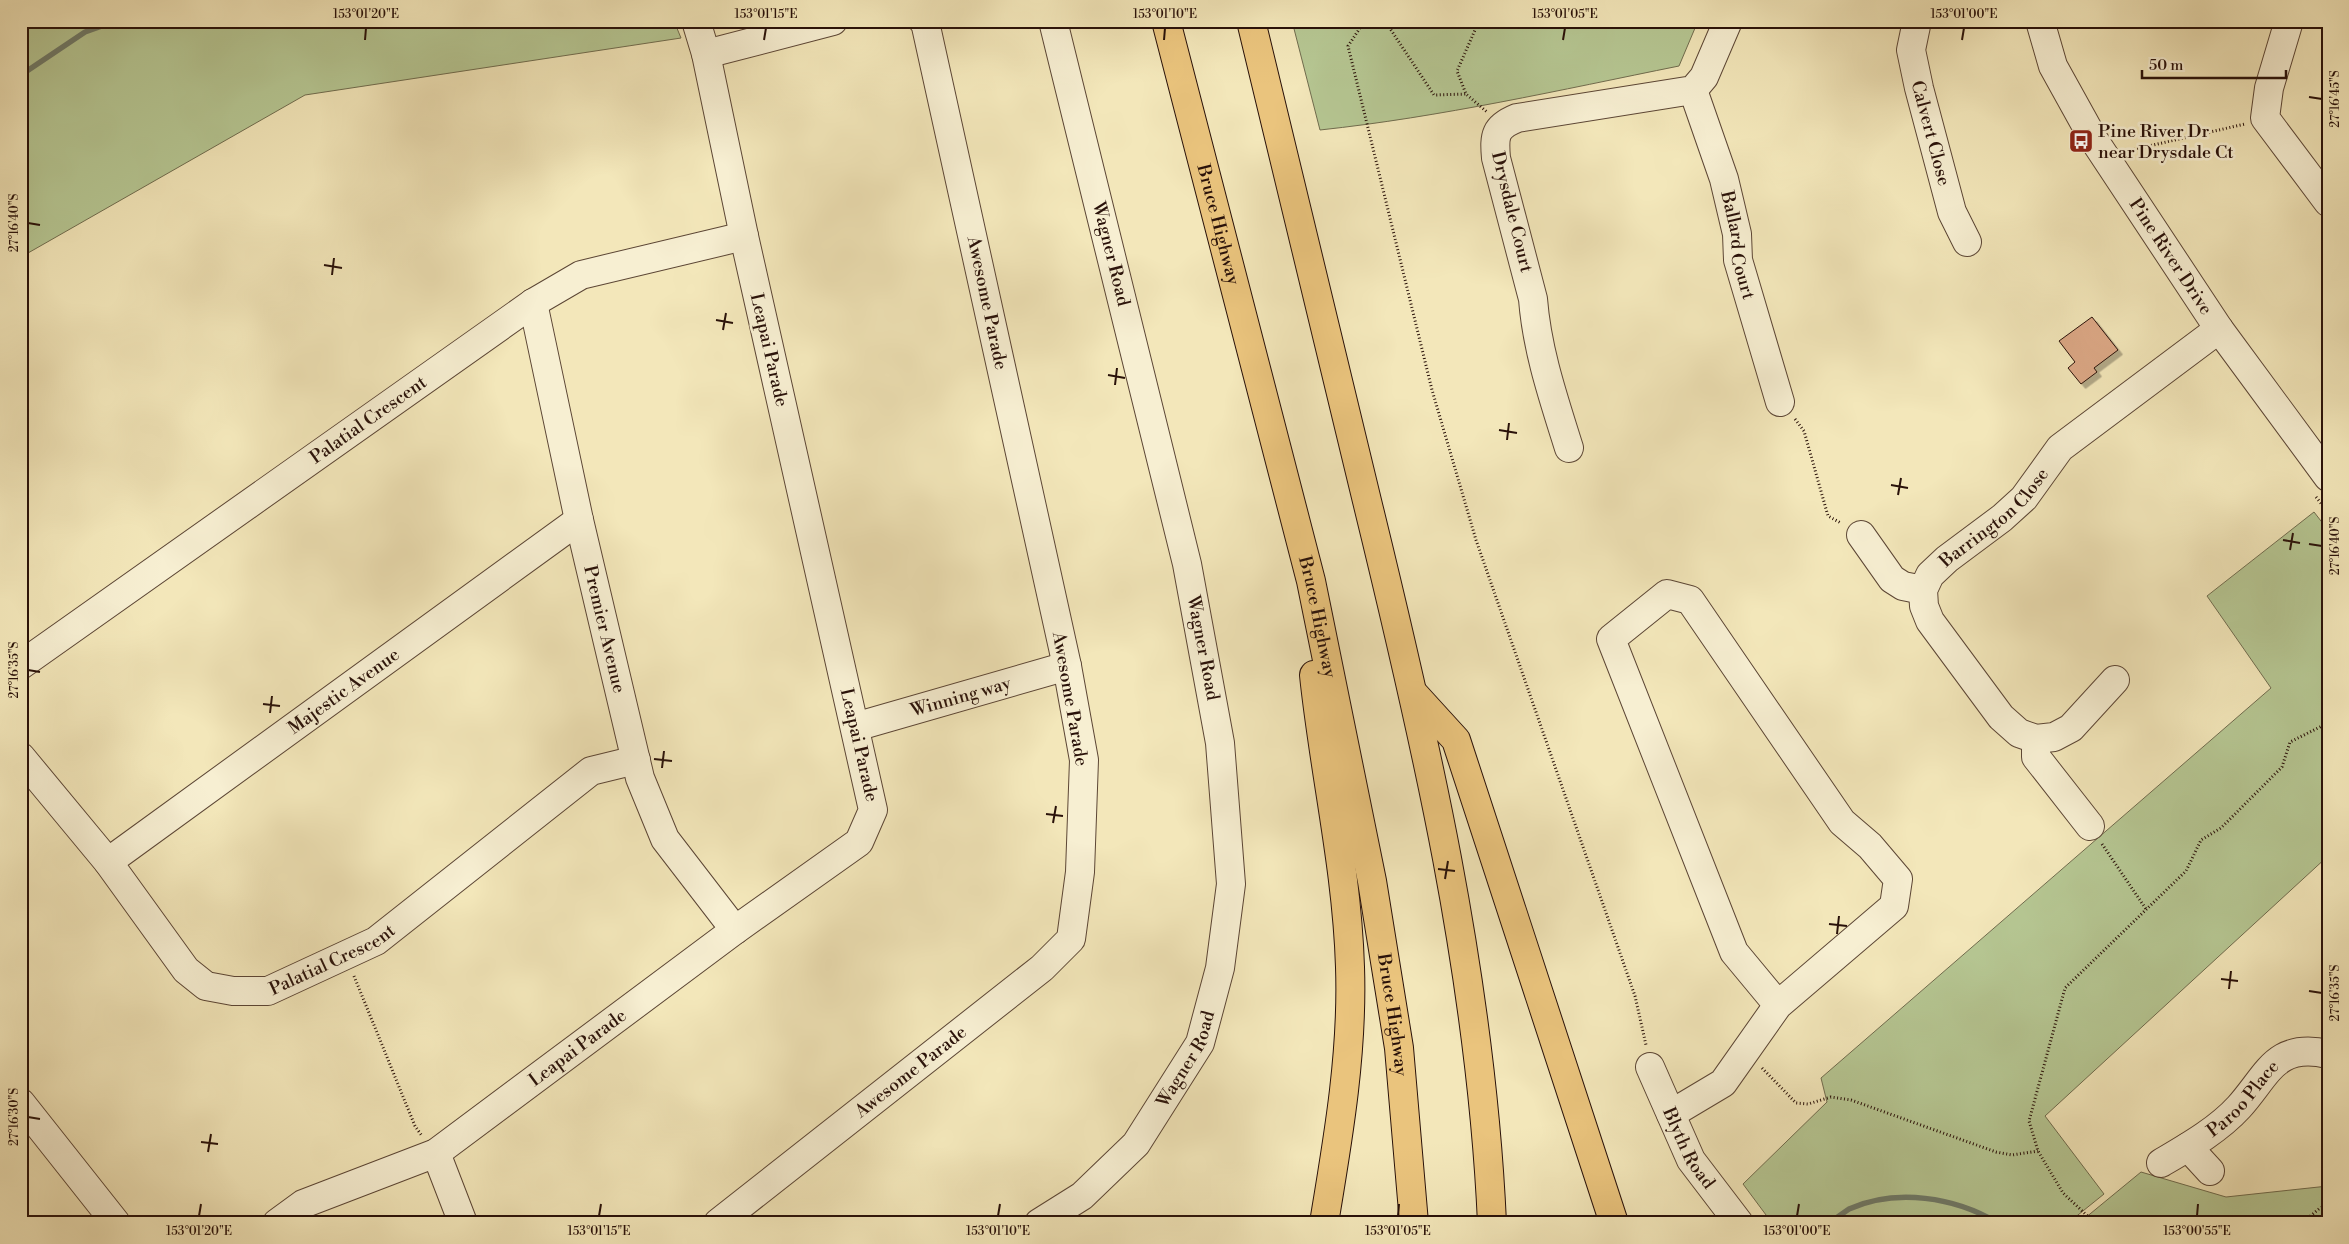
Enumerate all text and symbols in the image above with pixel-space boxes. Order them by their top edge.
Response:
text: 153°01'20"E [333,7,399,22]
text: 153°01'15"E [734,7,798,22]
text: 153°01'10"E [1133,7,1197,22]
text: 153°01'05"E [1532,7,1598,22]
text: 153°01'00"E [1930,7,1998,22]
scale bar [2142,48,2285,80]
text: 50 m [2149,56,2183,75]
text: 27°16'45"S [2328,70,2343,128]
street label: Calvert Close [1906,78,1956,188]
place label: Pine River Dr near Drysdale Ct [2098,120,2234,164]
bus stop icon: Pine River Dr near Drysdale Ct [2068,128,2094,154]
street label: Drysdale Court [1486,149,1538,275]
street label: Bruce Highway [1192,161,1245,287]
street label: Ballard Court [1715,188,1761,303]
text: 27°16'40"S [7,194,22,252]
street label: Pine River Drive [2124,194,2218,319]
street label: Wagner Road [1087,199,1135,309]
street label: Awesome Parade [961,233,1012,372]
street label: Leapai Parade [745,291,793,409]
street label: Palatial Crescent [305,370,431,469]
street label: Barrington Close [1933,463,2053,573]
text: 27°16'40"S [2328,517,2343,575]
street label: Bruce Highway [1293,553,1342,680]
street label: Premier Avenue [579,563,631,695]
street label: Wagner Road [1181,592,1225,703]
street label: Awesome Parade [1047,629,1093,768]
text: 27°16'35"S [7,642,22,698]
street label: Majestic Avenue [283,643,404,739]
street label: Winning way [907,671,1014,722]
street label: Leapai Parade [835,686,883,804]
street label: Palatial Crescent [265,918,400,1000]
street label: Bruce Highway [1372,951,1413,1077]
text: 27°16'35"S [2328,965,2343,1021]
street label: Leapai Parade [524,1004,631,1091]
street label: Wagner Road [1150,1007,1220,1112]
street label: Awesome Parade [849,1020,971,1123]
street label: Paroo Place [2202,1055,2284,1142]
text: 27°16'30"S [7,1088,22,1146]
street label: Blyth Road [1657,1103,1721,1194]
text: 153°01'20"E [166,1224,232,1239]
text: 153°01'15"E [567,1224,631,1239]
text: 153°01'10"E [966,1224,1030,1239]
text: 153°01'05"E [1365,1224,1431,1239]
text: 153°01'00"E [1763,1224,1831,1239]
text: 153°00'55"E [2163,1224,2231,1239]

